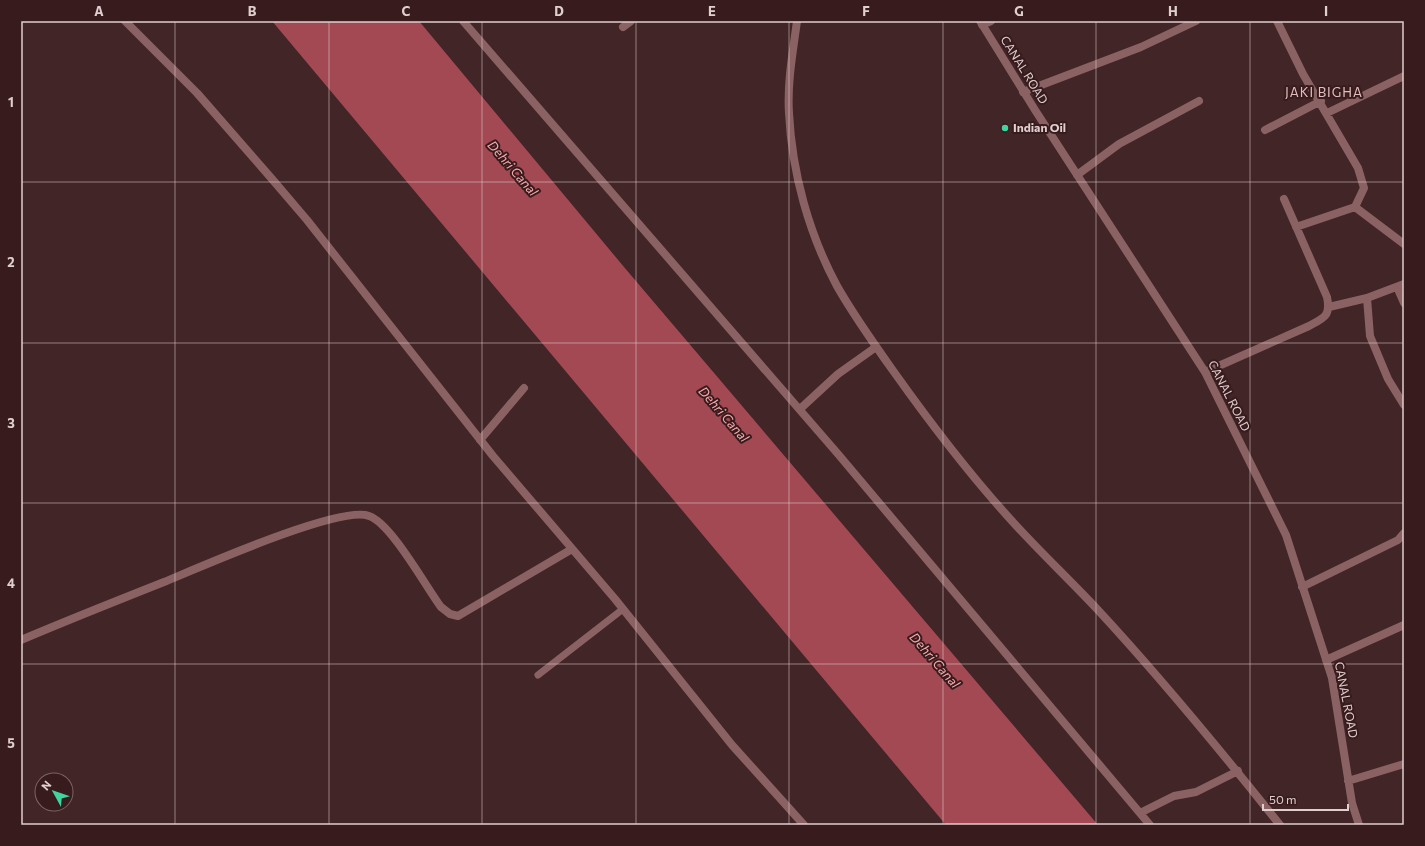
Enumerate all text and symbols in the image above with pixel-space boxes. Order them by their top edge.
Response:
text: A [94,3,104,19]
text: B [248,3,257,19]
text: C [402,3,411,19]
text: D [554,3,564,19]
text: E [708,3,716,19]
text: F [862,3,870,19]
text: G [1014,3,1024,19]
text: H [1168,3,1178,19]
text: I [1324,3,1328,19]
street label: CANAL ROAD [998,33,1051,106]
district label: JAKI BIGHA [1285,84,1363,100]
text: 1 [8,94,14,110]
place label: Indian Oil [1013,120,1066,134]
marker: Indian Oil [1000,123,1010,133]
water label: Dehri Canal [485,137,542,199]
text: 2 [7,254,15,270]
street label: CANAL ROAD [1206,358,1254,433]
water label: Dehri Canal [696,383,753,445]
text: 3 [7,415,15,431]
text: 4 [7,575,15,591]
water label: Dehri Canal [907,629,964,691]
street label: CANAL ROAD [1333,660,1361,739]
text: 5 [7,735,15,751]
north arrow [34,772,74,812]
text: N [38,778,54,793]
scale bar [1263,786,1348,812]
text: 50 m [1269,792,1297,806]

